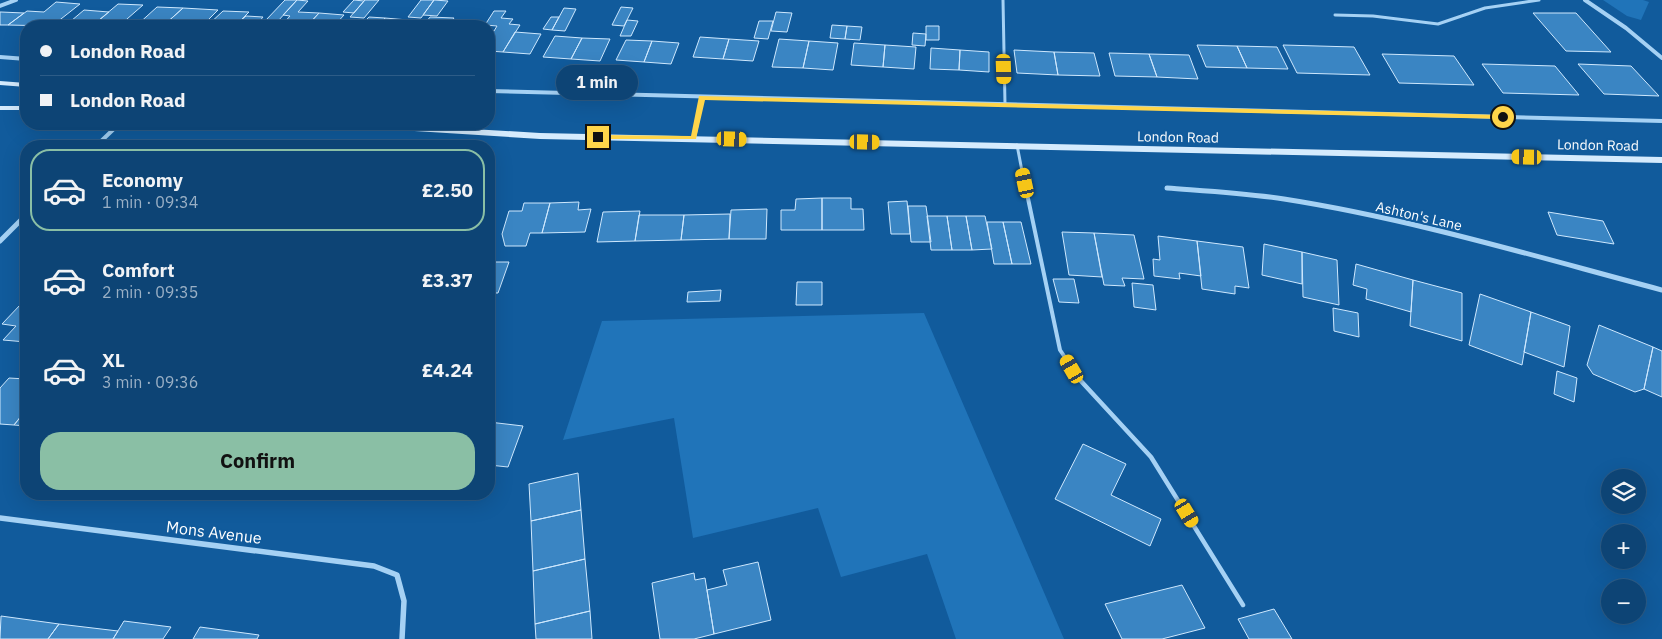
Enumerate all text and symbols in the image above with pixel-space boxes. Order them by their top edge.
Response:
text: London Road [70,39,186,63]
car [995,54,1012,84]
callout: 1 min [557,64,639,100]
text: 1 min [576,72,618,92]
text: London Road [70,88,186,112]
route start [1492,106,1514,128]
route end [587,126,609,148]
street label: London Road [1137,127,1219,147]
car [716,131,747,147]
car [849,134,880,150]
street label: London Road [1557,135,1639,155]
car [1511,149,1542,165]
car [1014,167,1035,199]
icon: car [42,168,87,213]
text: Economy [102,168,183,192]
text: £2.50 [422,178,473,202]
text: 1 min · 09:34 [102,192,198,212]
street label: Ashton's Lane [1374,197,1464,235]
icon: car [42,258,87,303]
text: Comfort [102,258,175,282]
text: £3.37 [422,268,473,292]
text: 2 min · 09:35 [102,282,198,302]
icon: car [42,348,87,393]
text: XL [102,348,125,372]
car [1058,352,1085,386]
text: £4.24 [422,358,473,382]
text: 3 min · 09:36 [102,372,198,392]
button: Confirm [40,432,475,490]
map controls [1601,469,1646,624]
button: layers [1601,469,1646,514]
car [1172,496,1201,530]
street label: Mons Avenue [165,516,263,548]
button: + [1601,524,1646,569]
button: − [1601,579,1646,624]

